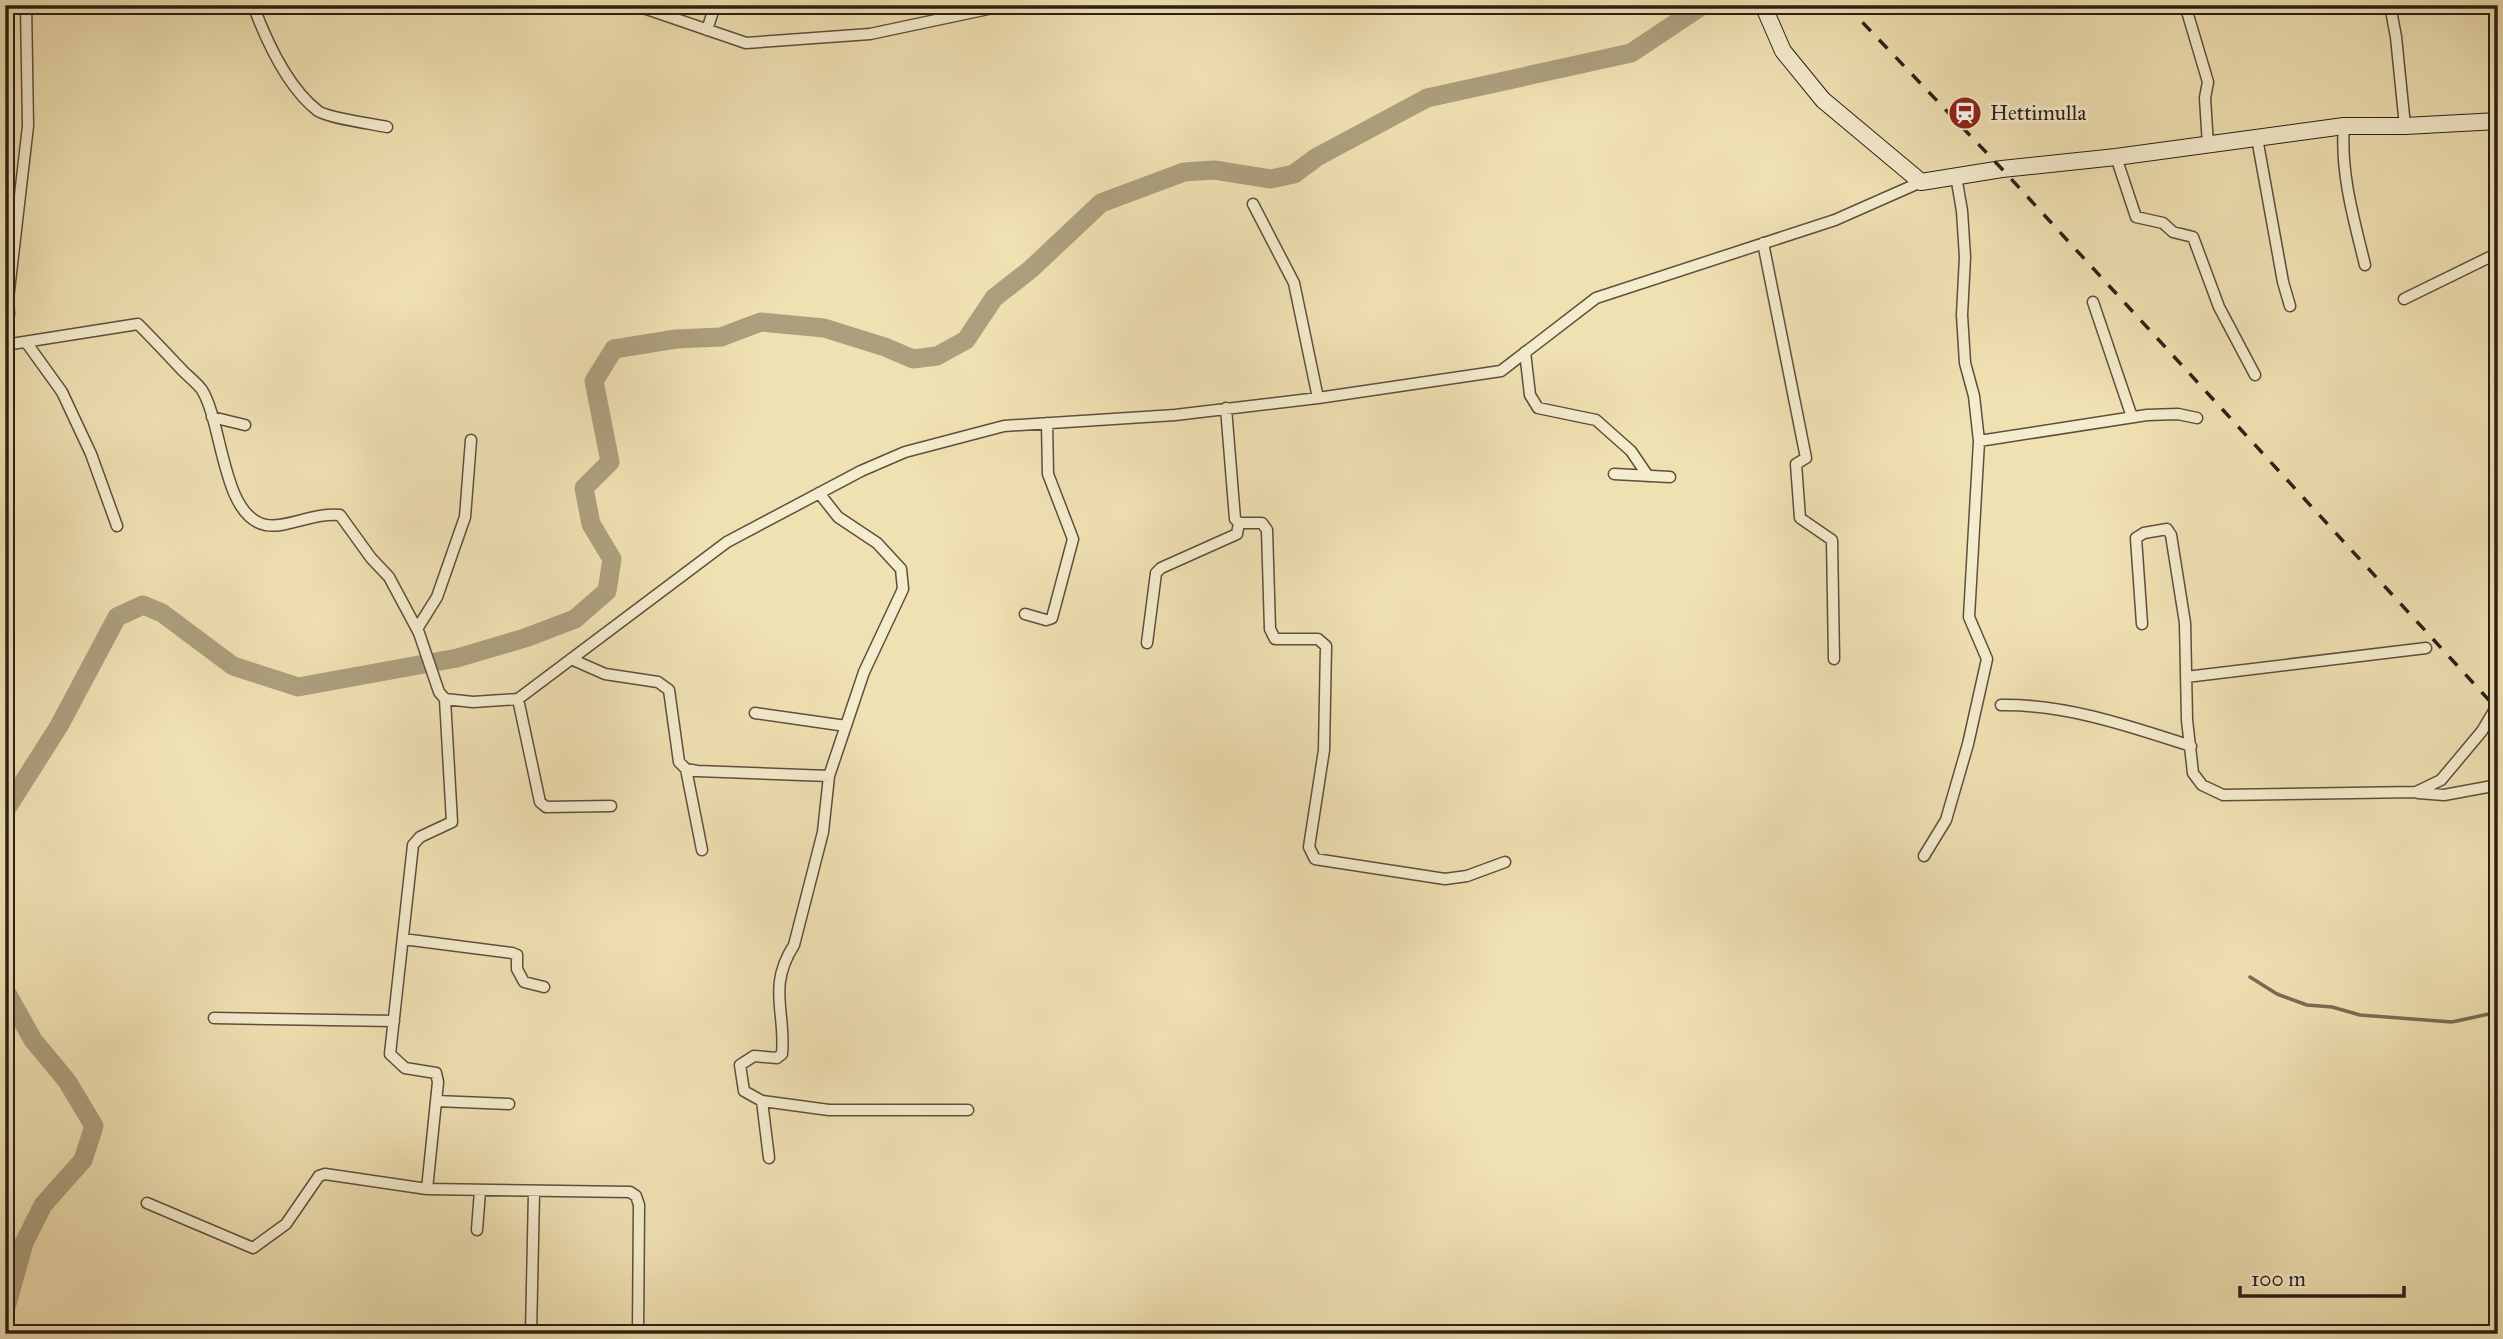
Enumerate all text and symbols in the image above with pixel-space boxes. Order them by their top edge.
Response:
station icon: Hettimulla [1946,94,1984,132]
place label: Hettimulla [1990,100,2086,126]
scale bar [2240,1255,2405,1299]
text: 100 m [2251,1266,2306,1292]

